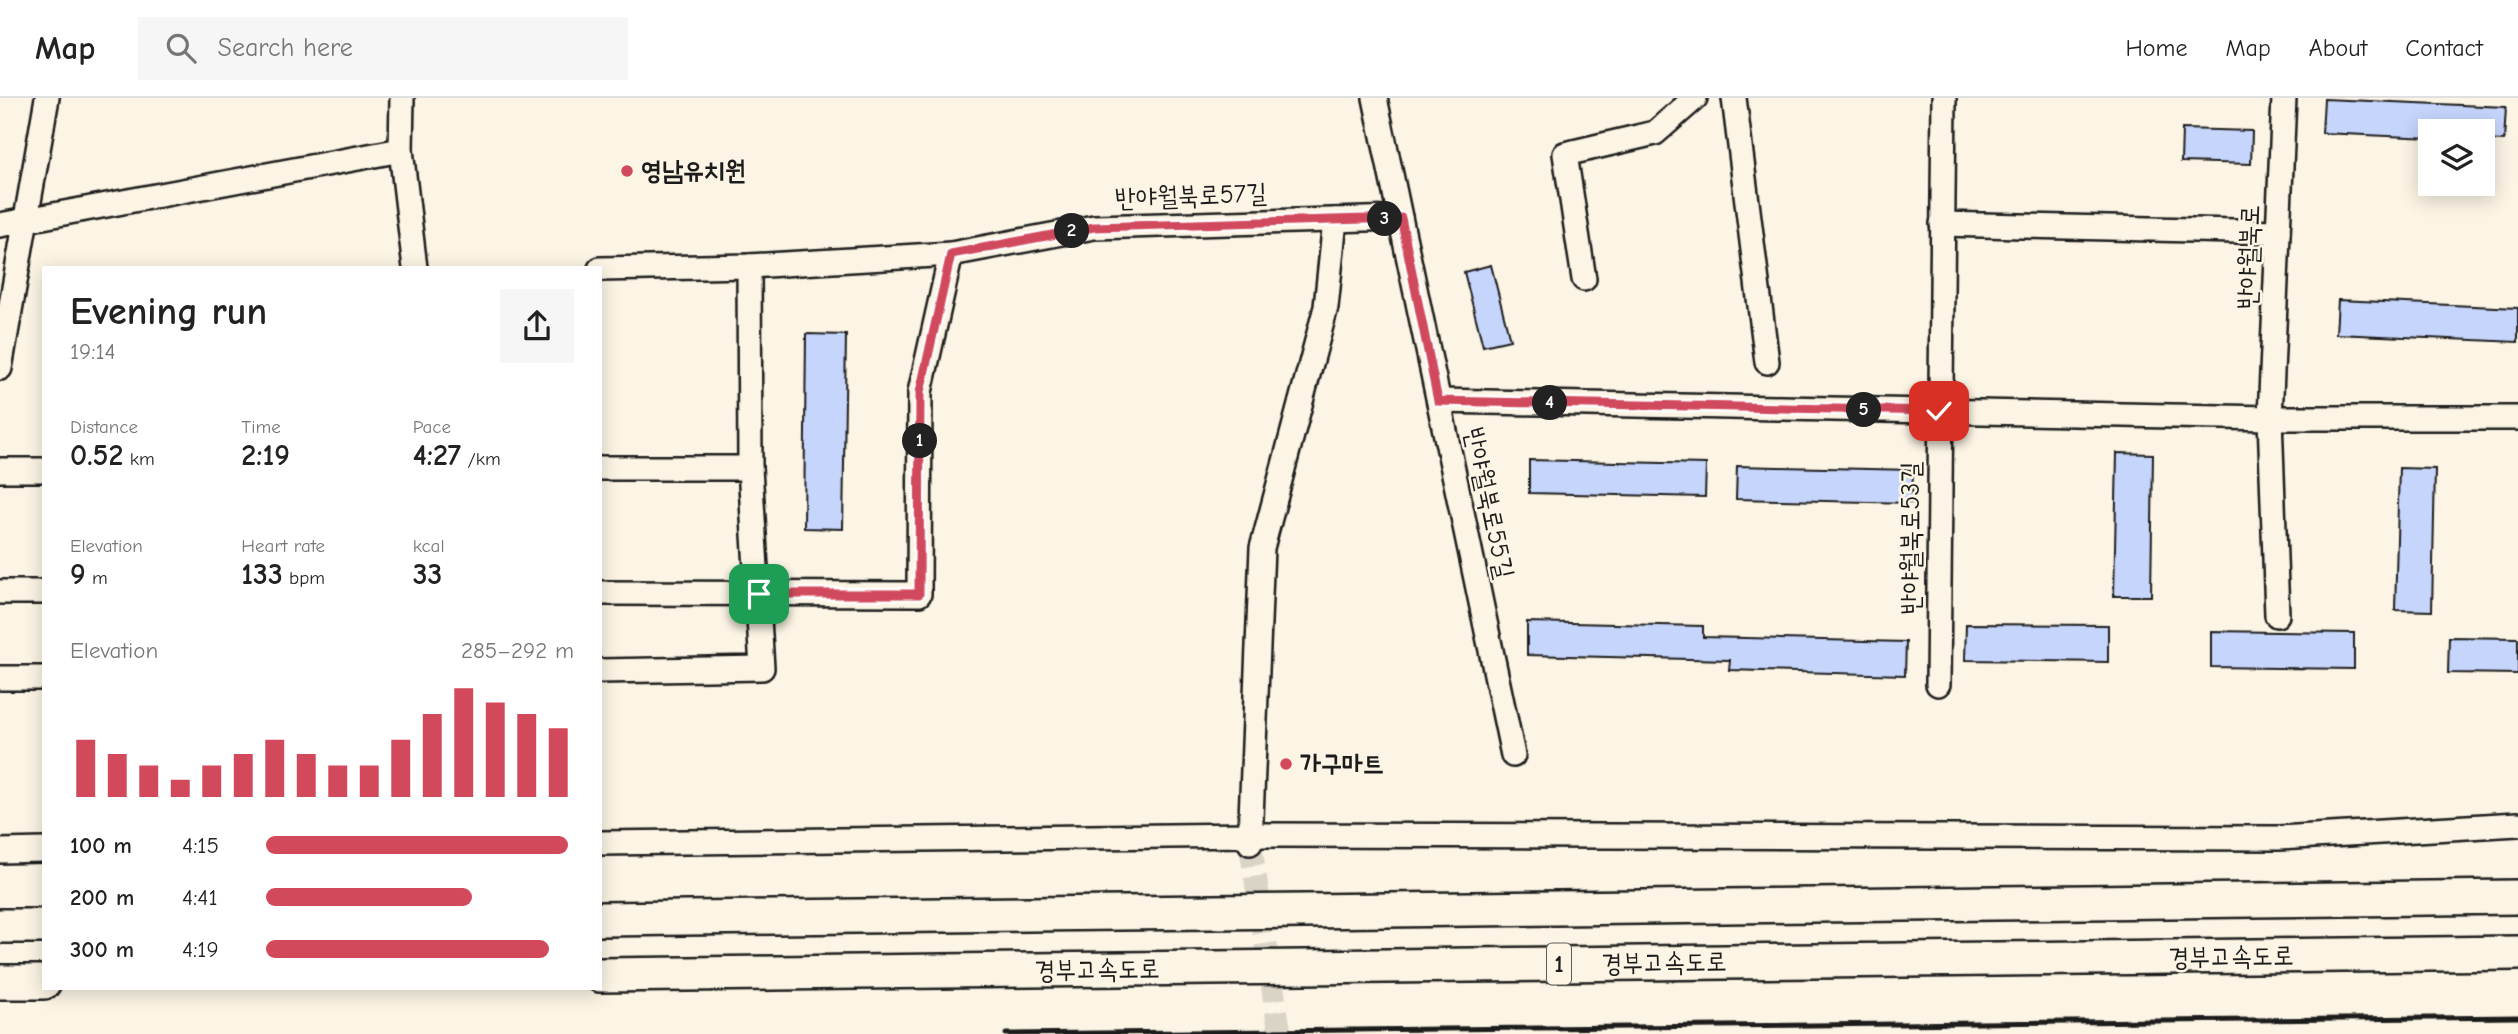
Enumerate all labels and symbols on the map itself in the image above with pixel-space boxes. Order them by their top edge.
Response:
place label: 영남유치원 [641,156,746,186]
marker: 영남유치원 [619,163,635,179]
street label: 반야월북로57길 [1115,178,1268,214]
pin: 3 [1368,202,1402,236]
street label: 반야월북로 [2232,204,2266,310]
pin: 2 [1054,214,1090,248]
pin [1909,381,1969,441]
pin: 4 [1532,386,1568,420]
pin: 5 [1846,392,1882,428]
pin: 1 [902,424,937,458]
street label: 반야월북로55길 [1458,425,1520,581]
street label: 반야월북로53길 [1896,462,1926,614]
pin [729,564,789,624]
place label: 가구마트 [1300,749,1384,779]
marker: 가구마트 [1278,756,1294,772]
street label: 경부고속도로 [2168,941,2294,973]
road number: 1 [1547,944,1571,984]
street label: 경부고속도로 [1601,947,1727,979]
street label: 경부고속도로 [1034,954,1160,986]

